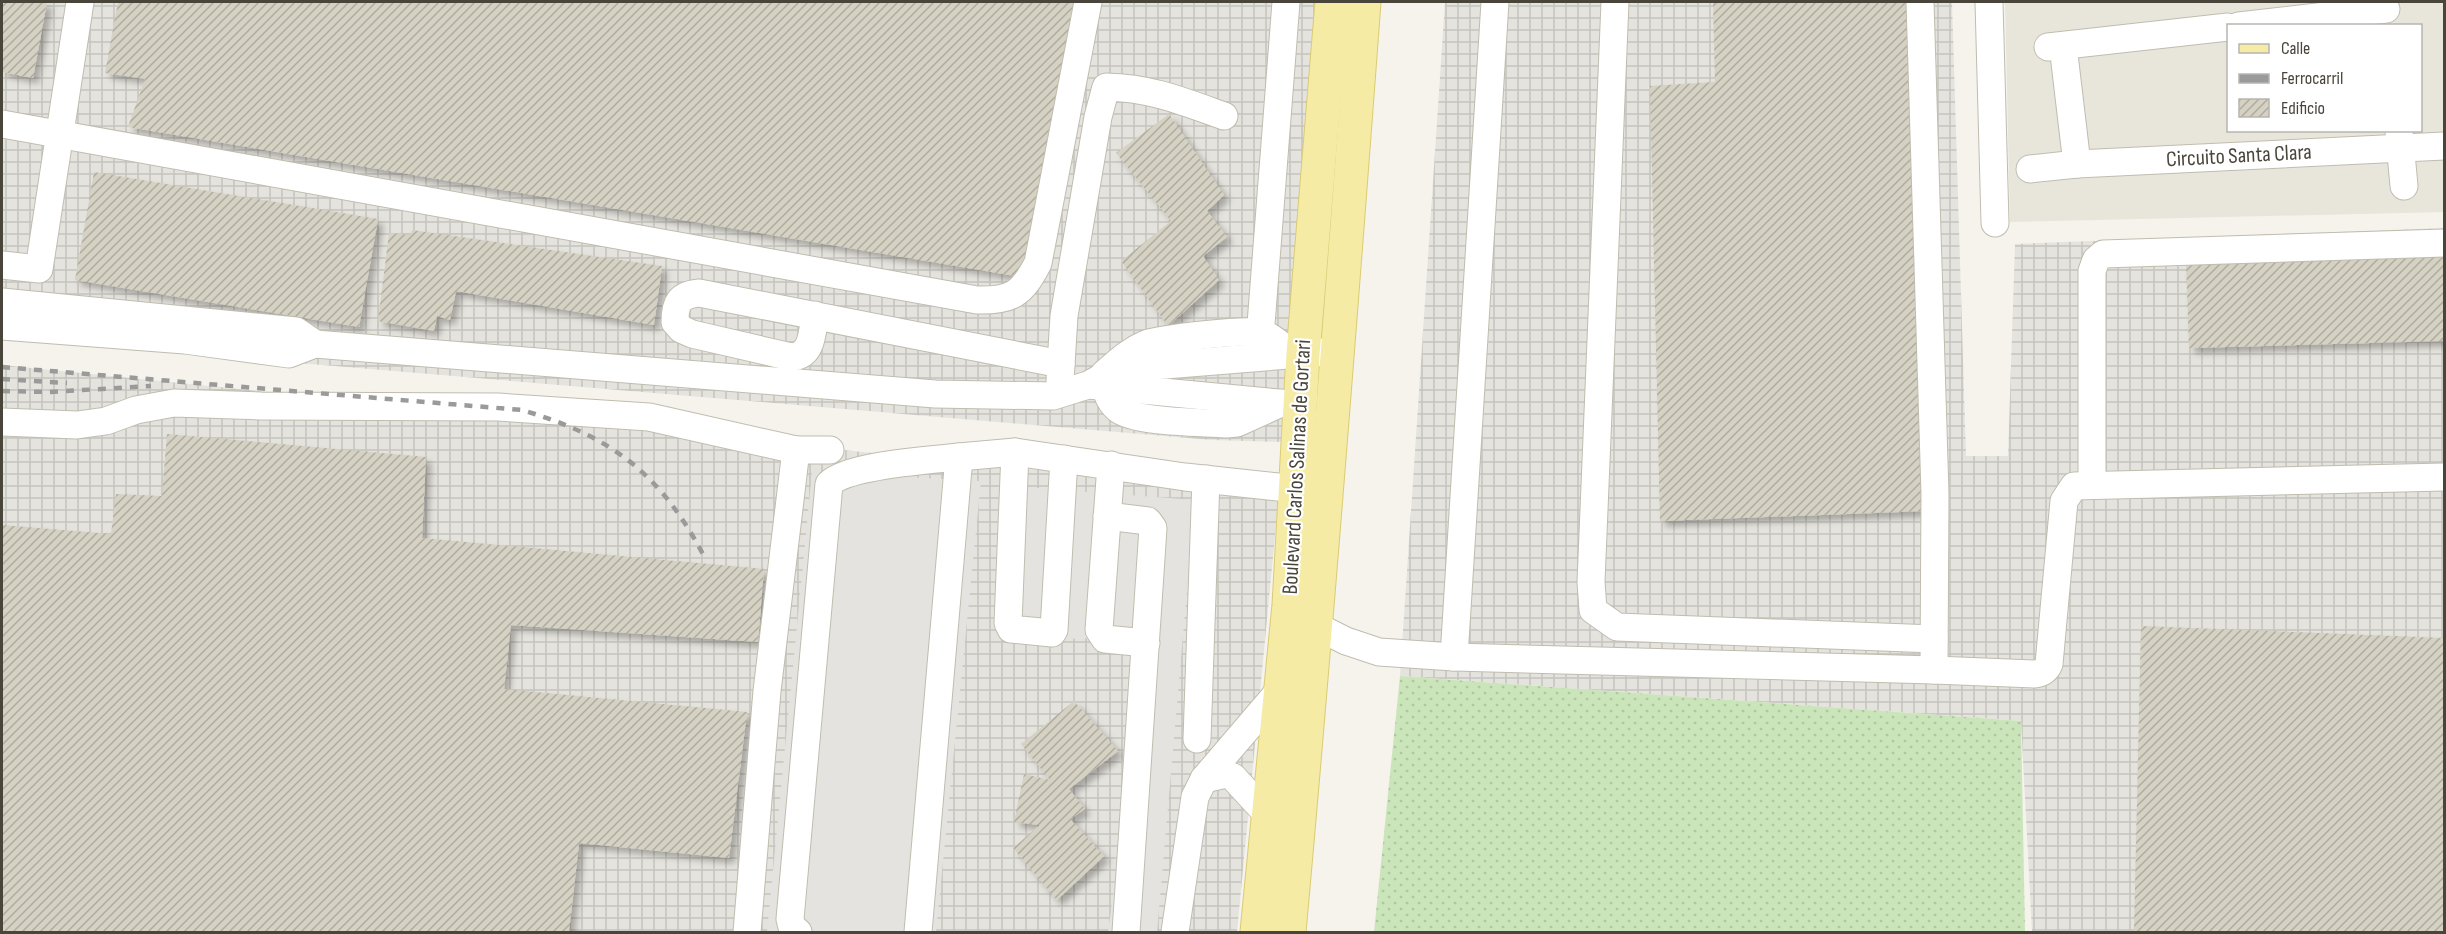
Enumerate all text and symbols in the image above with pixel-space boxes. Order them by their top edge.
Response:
legend [2227,24,2422,132]
text: Calle [2281,38,2310,59]
text: Ferrocarril [2281,68,2343,89]
text: Edificio [2281,98,2325,119]
street label: Circuito Santa Clara [2166,139,2312,173]
street label: Boulevard Carlos Salinas de Gortari [1277,339,1317,595]

